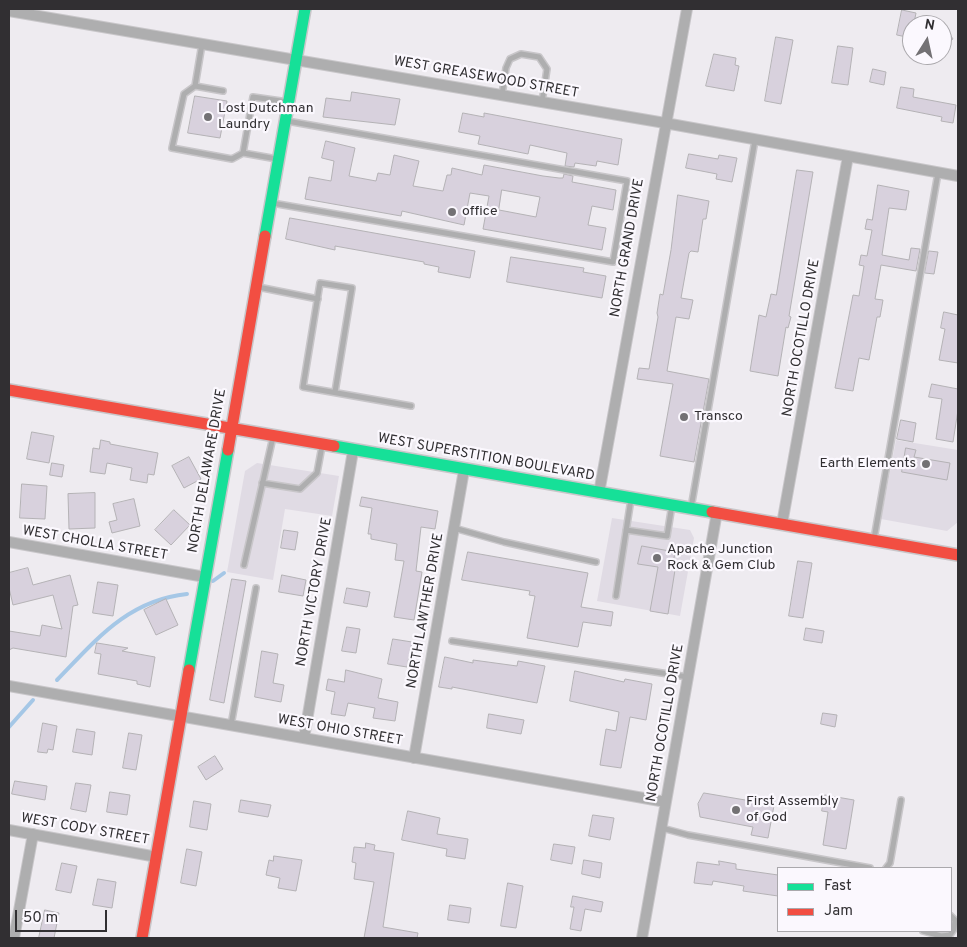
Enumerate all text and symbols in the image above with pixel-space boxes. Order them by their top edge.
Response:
north arrow [902,15,952,65]
text: N [923,16,936,35]
street label: WEST GREASEWOOD STREET [392,53,580,103]
place label: Lost Dutchman Laundry [218,101,314,134]
marker: Lost Dutchman Laundry [202,111,214,123]
street label: NORTH GRAND DRIVE [608,177,648,319]
place label: office [462,204,497,220]
marker: office [446,206,458,218]
street label: NORTH OCOTILLO DRIVE [780,258,824,418]
street label: NORTH DELAWARE DRIVE [185,388,231,554]
place label: Transco [694,409,743,425]
marker: Transco [678,411,690,423]
street label: WEST SUPERSTITION BOULEVARD [376,431,596,485]
place label: Earth Elements [819,456,916,472]
marker: Earth Elements [920,458,932,470]
street label: NORTH VICTORY DRIVE [294,516,336,668]
street label: WEST CHOLLA STREET [21,523,169,565]
street label: NORTH LAWTHER DRIVE [404,532,448,690]
place label: Apache Junction Rock & Gem Club [667,542,775,574]
marker: Apache Junction Rock & Gem Club [651,552,663,564]
street label: NORTH OCOTILLO DRIVE [644,643,688,803]
street label: WEST OHIO STREET [276,712,404,750]
place label: First Assembly of God [746,794,839,826]
marker: First Assembly of God [730,804,742,816]
street label: WEST CODY STREET [20,810,150,850]
legend [777,867,952,932]
text: Fast [824,877,852,896]
scale bar [18,900,110,932]
text: Jam [824,902,853,921]
text: 50 m [23,909,58,928]

